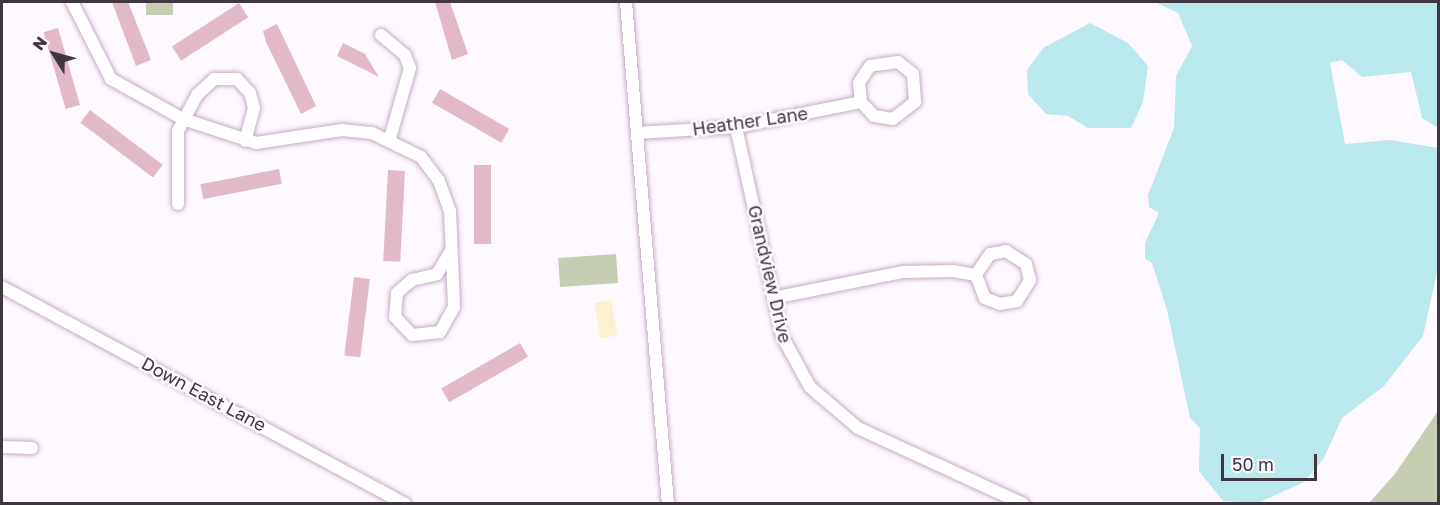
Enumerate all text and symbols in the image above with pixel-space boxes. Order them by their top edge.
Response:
north arrow [24,24,84,84]
text: N [28,32,51,54]
street label: Heather Lane [691,102,809,140]
street label: Grandview Drive [744,203,796,345]
street label: Down East Lane [138,352,270,436]
scale bar [1224,442,1320,480]
text: 50 m [1232,453,1274,475]

